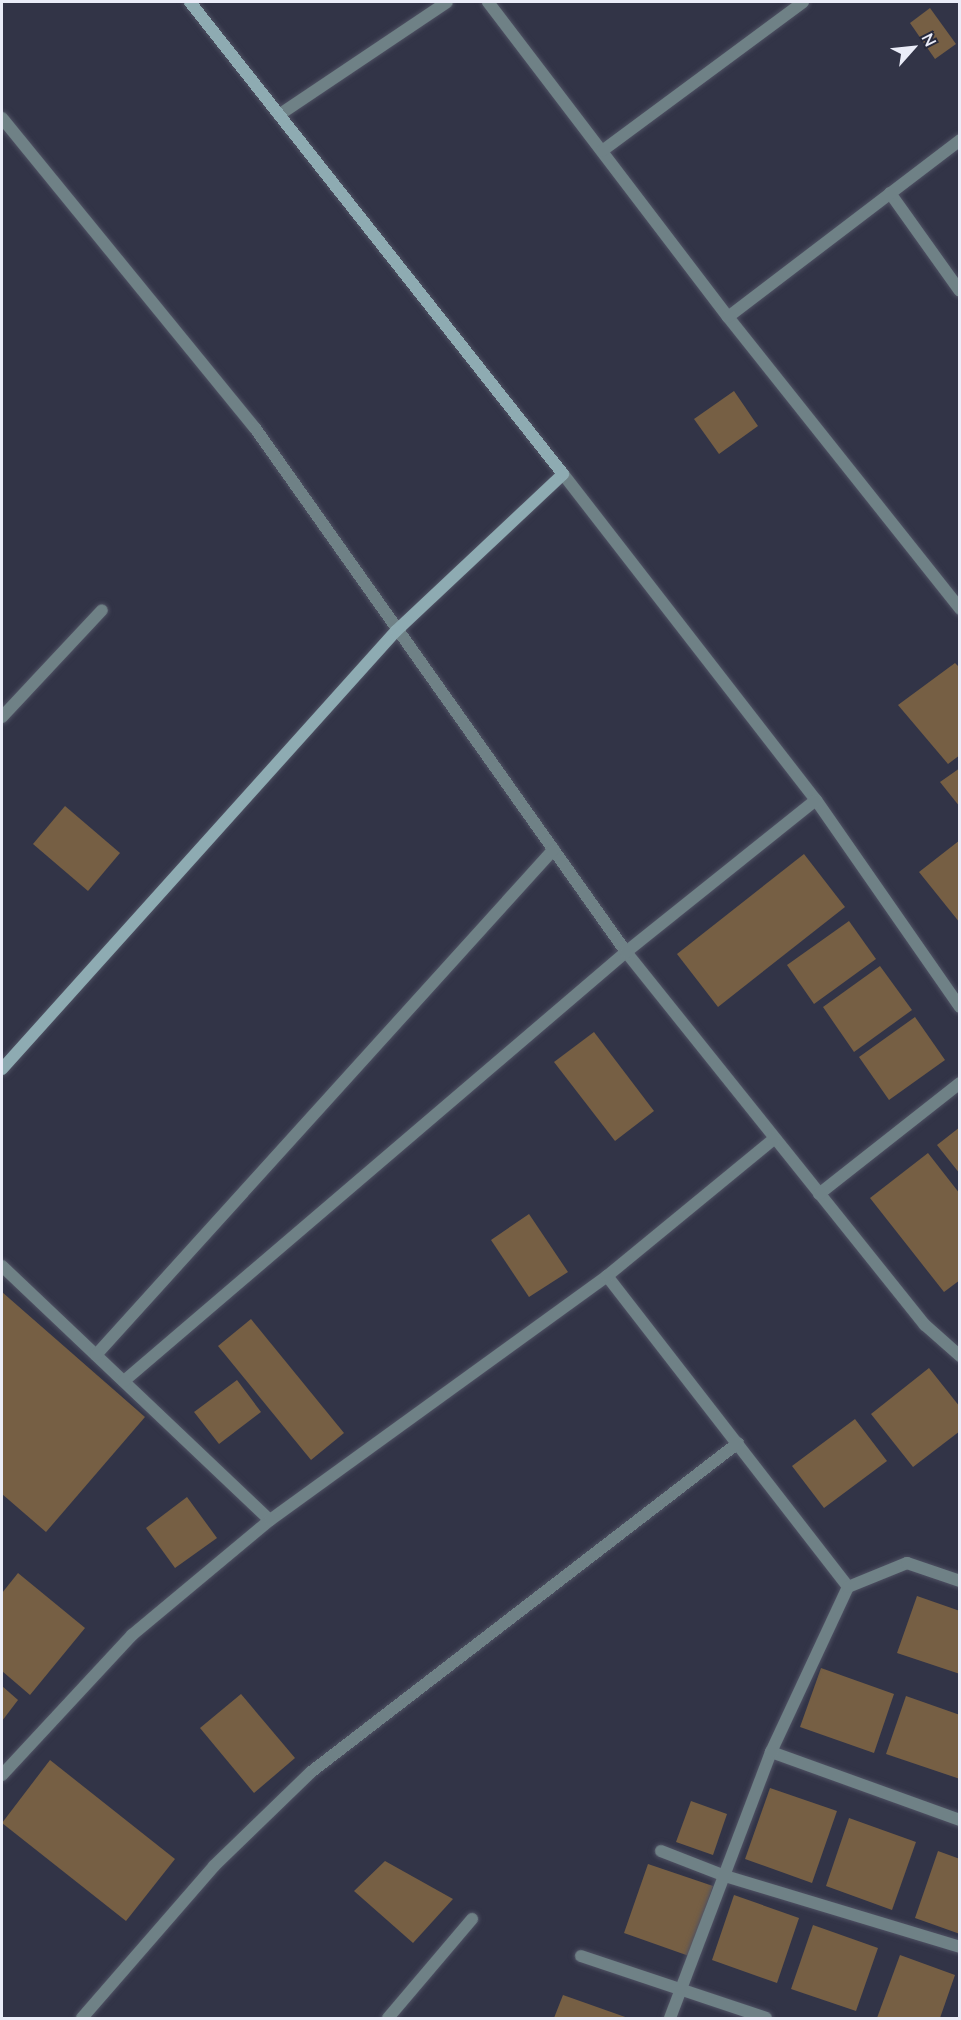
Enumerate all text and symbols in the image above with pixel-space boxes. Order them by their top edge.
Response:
north arrow [883,18,943,78]
text: N [918,30,941,49]

